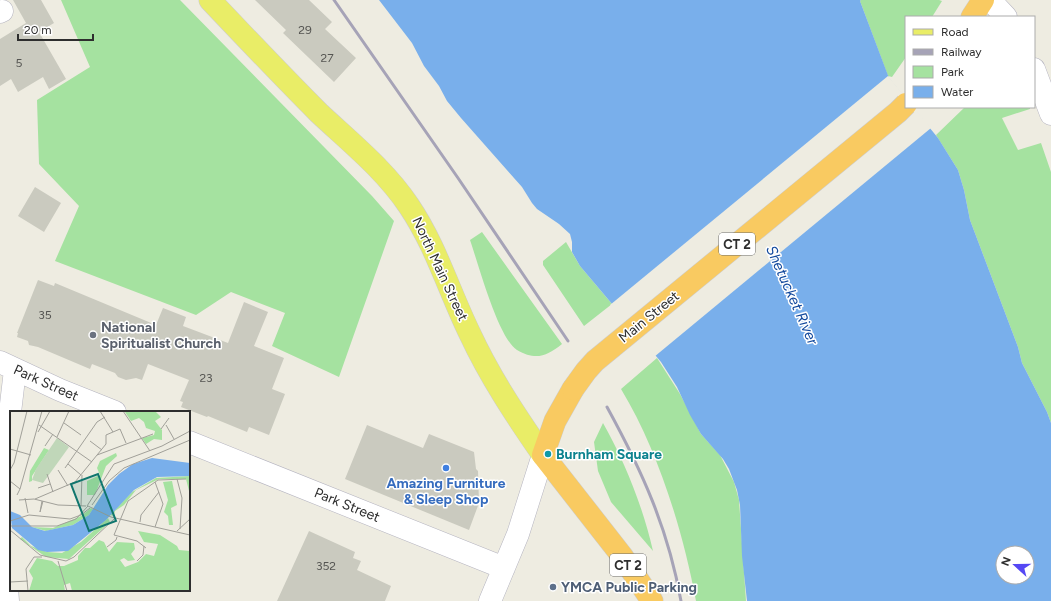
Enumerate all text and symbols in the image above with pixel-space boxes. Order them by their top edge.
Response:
scale bar [18,16,93,42]
legend [905,16,1035,108]
text: 20 m [24,23,52,37]
house number: 29 [298,23,312,37]
text: Road [941,25,969,39]
text: Railway [941,45,982,59]
house number: 27 [320,51,334,65]
house number: 5 [16,56,23,70]
text: Park [941,65,964,79]
text: Water [941,85,973,99]
street label: North Main Street [408,214,472,324]
road number: CT 2 [719,233,755,255]
water label: Shetucket River [762,243,822,348]
street label: Main Street [615,288,683,346]
house number: 35 [38,308,52,322]
place label: National Spiritualist Church [101,319,221,352]
marker: National Spiritualist Church [88,330,98,340]
street label: Park Street [11,361,81,405]
house number: 23 [199,371,213,385]
inset map [10,411,190,591]
place label: Burnham Square [556,446,662,463]
marker: Burnham Square [543,449,553,459]
marker: Amazing Furniture & Sleep Shop [441,463,451,473]
place label: Amazing Furniture & Sleep Shop [387,475,506,508]
street label: Park Street [312,484,382,526]
north arrow [995,545,1035,585]
road number: CT 2 [610,554,646,576]
text: N [999,555,1014,568]
house number: 352 [316,559,336,573]
place label: YMCA Public Parking [561,579,697,596]
marker: YMCA Public Parking [548,582,558,592]

